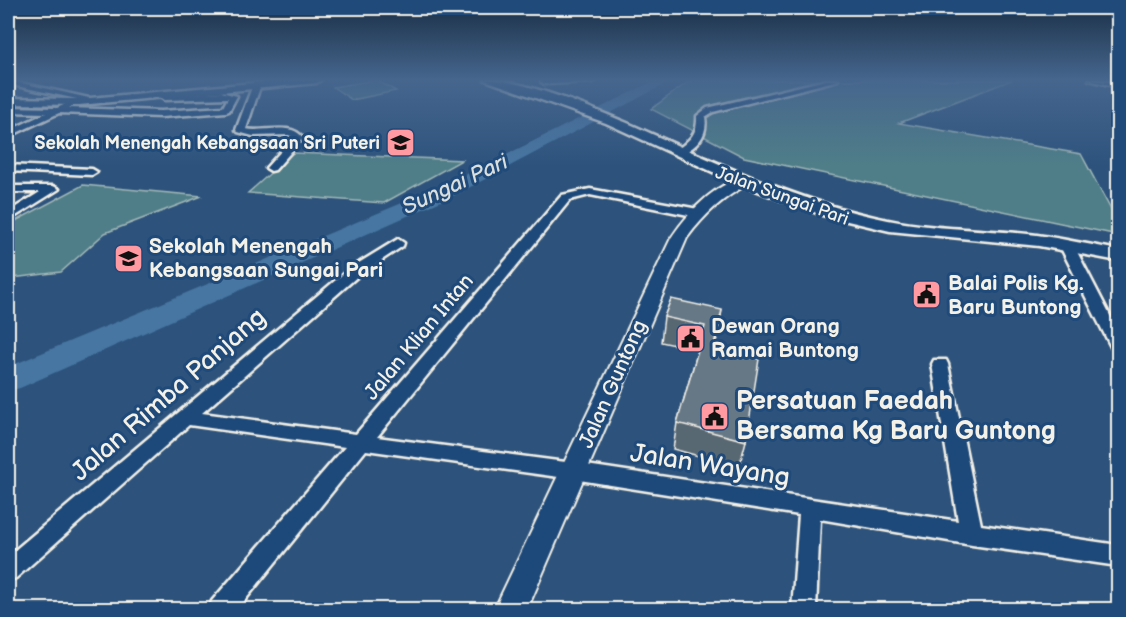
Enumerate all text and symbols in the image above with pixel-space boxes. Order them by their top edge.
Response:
school or university icon: Sekolah Menengah Kebangsaan Sri Puteri [385,127,417,159]
place label: Sekolah Menengah Kebangsaan Sri Puteri [34,133,380,154]
water label: Sungai Pari [398,148,513,221]
street label: Jalan Sungai Pari [713,162,851,230]
place label: Sekolah Menengah Kebangsaan Sungai Pari [149,234,383,283]
school or university icon: Sekolah Menengah Kebangsaan Sungai Pari [112,242,144,274]
street label: Jalan Klian Intan [359,269,479,405]
place label: Balai Polis Kg. Baru Buntong [948,271,1084,320]
public building icon: Balai Polis Kg. Baru Buntong [911,279,943,311]
street label: Jalan Rimba Panjang [65,302,273,488]
place label: Dewan Orang Ramai Buntong [711,314,859,363]
street label: Jalan Guntong [574,316,652,452]
public building icon: Dewan Orang Ramai Buntong [674,322,706,354]
place label: Persatuan Faedah Bersama Kg Baru Guntong [736,386,1056,447]
public building icon: Persatuan Faedah Bersama Kg Baru Guntong [699,400,731,432]
street label: Jalan Wayang [628,438,792,494]

